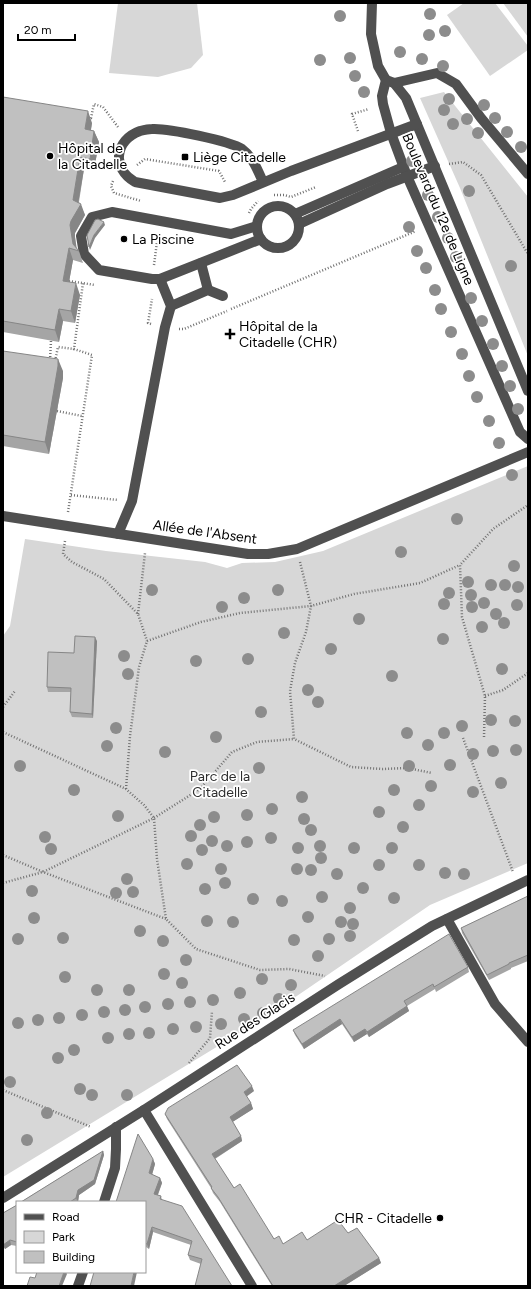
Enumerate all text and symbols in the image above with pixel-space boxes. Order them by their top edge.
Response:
scale bar [18,16,75,42]
text: 20 m [24,23,52,37]
street label: Boulevard du 12e de Ligne [398,130,478,288]
place label: Hôpital de la Citadelle [58,140,127,173]
place label: Liège Citadelle [193,149,286,166]
marker: Hôpital de la Citadelle [45,151,55,161]
marker: Liège Citadelle [180,152,190,162]
place label: La Piscine [132,231,194,248]
marker: La Piscine [119,234,129,244]
place label: Hôpital de la Citadelle (CHR) [239,318,337,351]
marker: Hôpital de la Citadelle (CHR) [224,328,236,340]
street label: Allée de l'Absent [152,516,258,548]
park label: Parc de la Citadelle [190,768,250,801]
street label: Rue des Glacis [212,989,298,1053]
legend [16,1201,146,1273]
text: Road [52,1210,80,1224]
place label: CHR - Citadelle [334,1210,432,1227]
marker: CHR - Citadelle [435,1213,445,1223]
text: Park [52,1230,75,1244]
text: Building [52,1250,95,1264]

